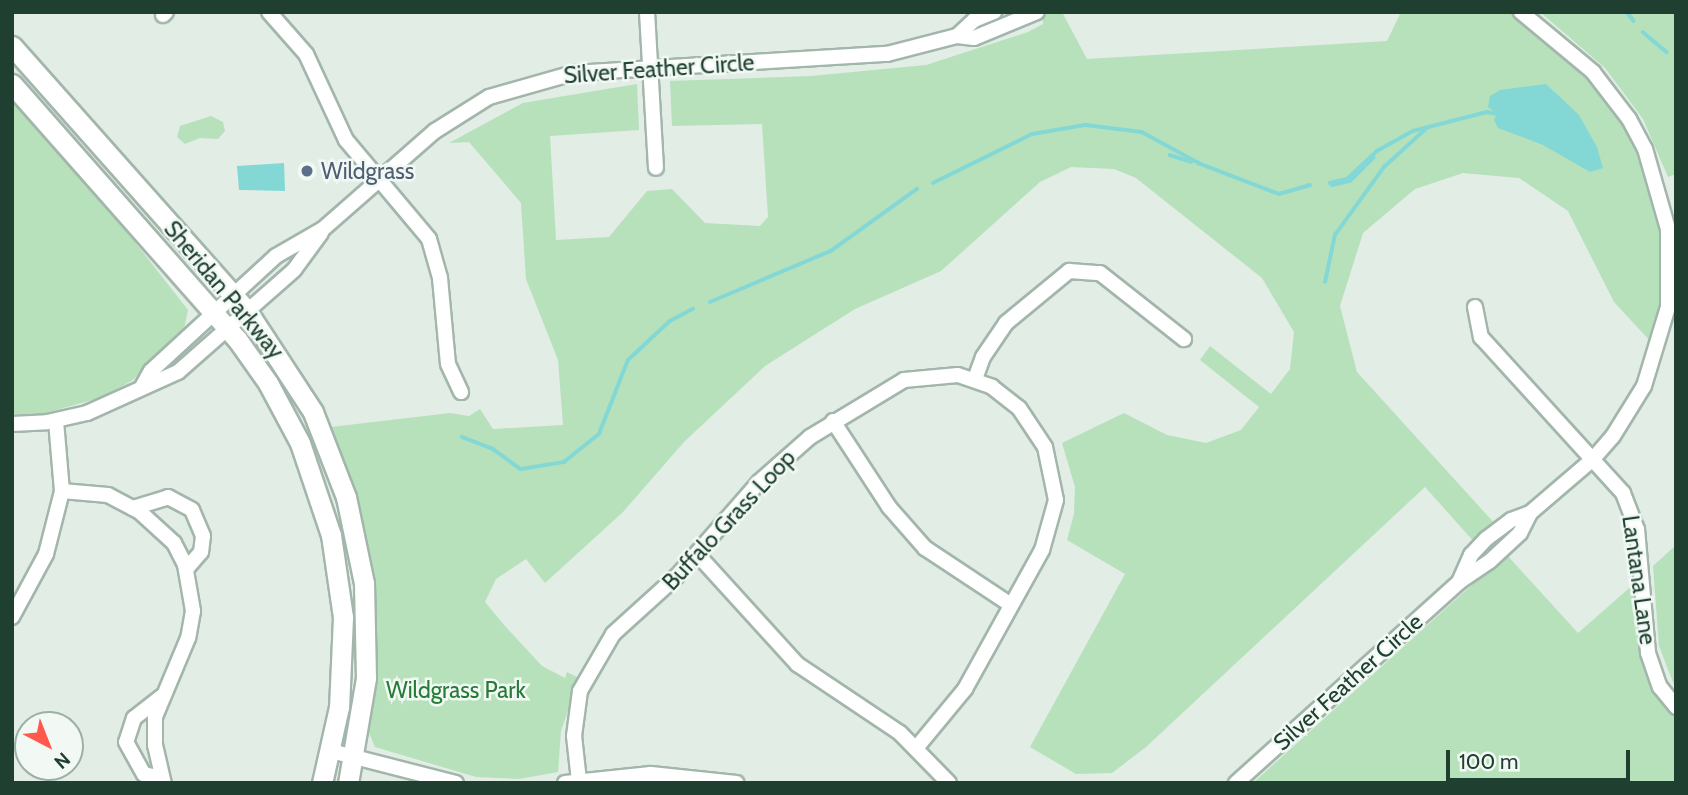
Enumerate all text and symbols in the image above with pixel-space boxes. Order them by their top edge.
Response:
street label: Silver Feather Circle [563,49,755,89]
place label: Wildgrass [321,157,414,185]
marker: Wildgrass [299,163,315,179]
street label: Sheridan Parkway [158,215,290,365]
street label: Buffalo Grass Loop [657,444,801,596]
street label: Lantana Lane [1616,514,1662,646]
street label: Silver Feather Circle [1268,608,1428,756]
park label: Wildgrass Park [386,676,526,704]
north arrow [14,711,84,781]
scale bar [1450,736,1634,780]
text: N [49,747,75,774]
text: 100 m [1459,749,1518,774]

